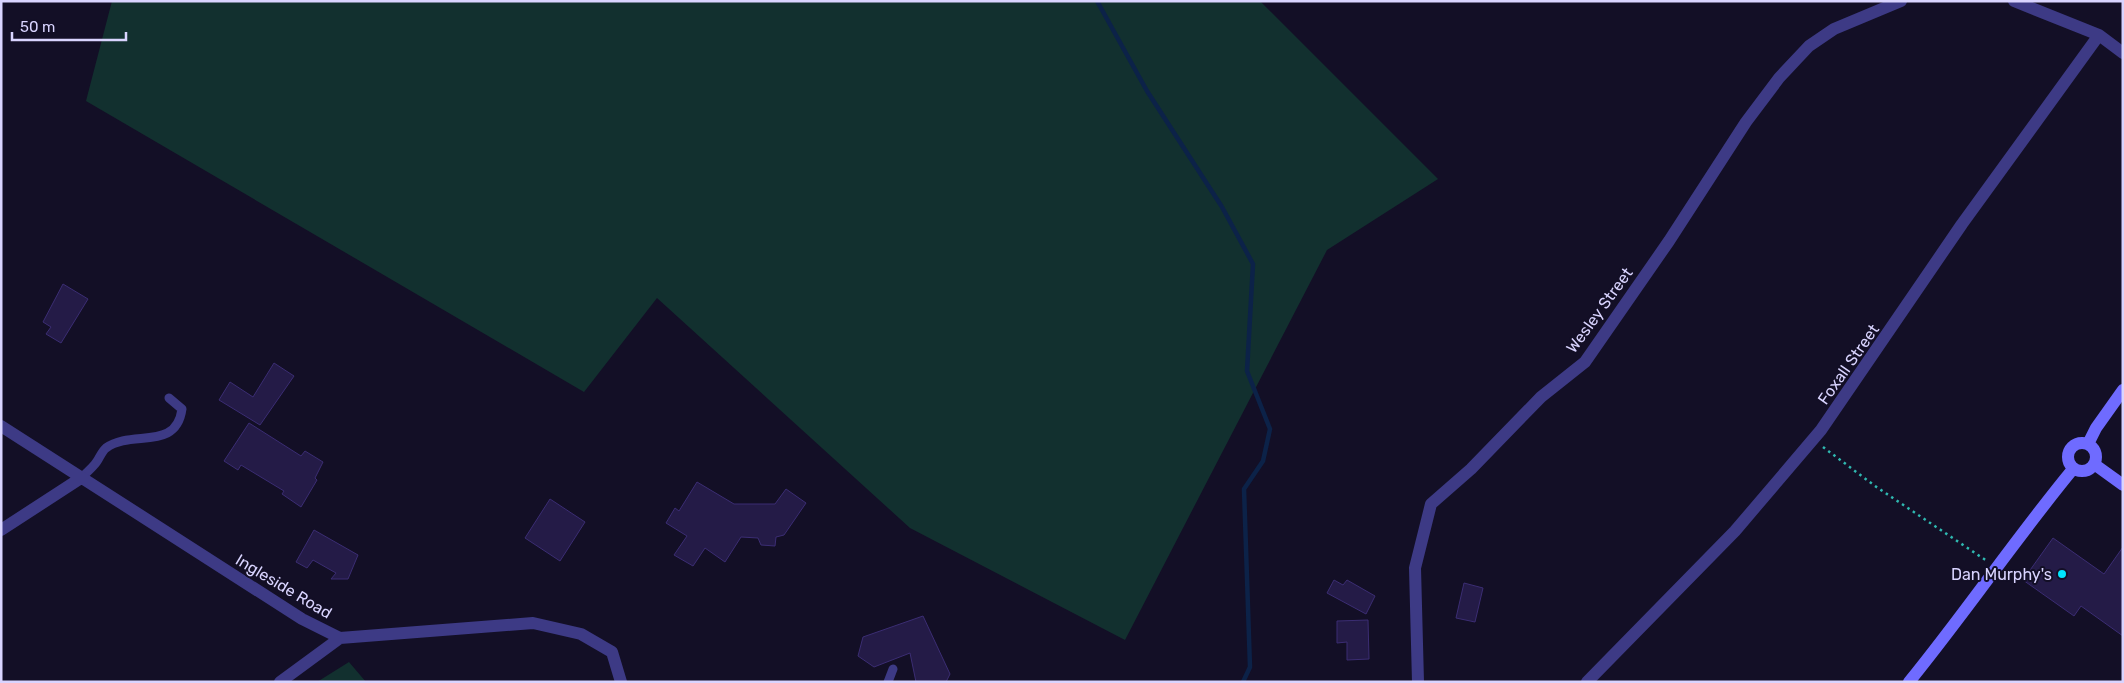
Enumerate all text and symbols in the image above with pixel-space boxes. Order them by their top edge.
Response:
scale bar [12,10,126,42]
text: 50 m [20,18,55,36]
street label: Wesley Street [1562,264,1637,357]
street label: Foxall Street [1814,321,1883,408]
street label: Ingleside Road [232,550,335,623]
place label: Dan Murphy's [1951,565,2052,584]
marker: Dan Murphy's [2056,568,2068,580]

